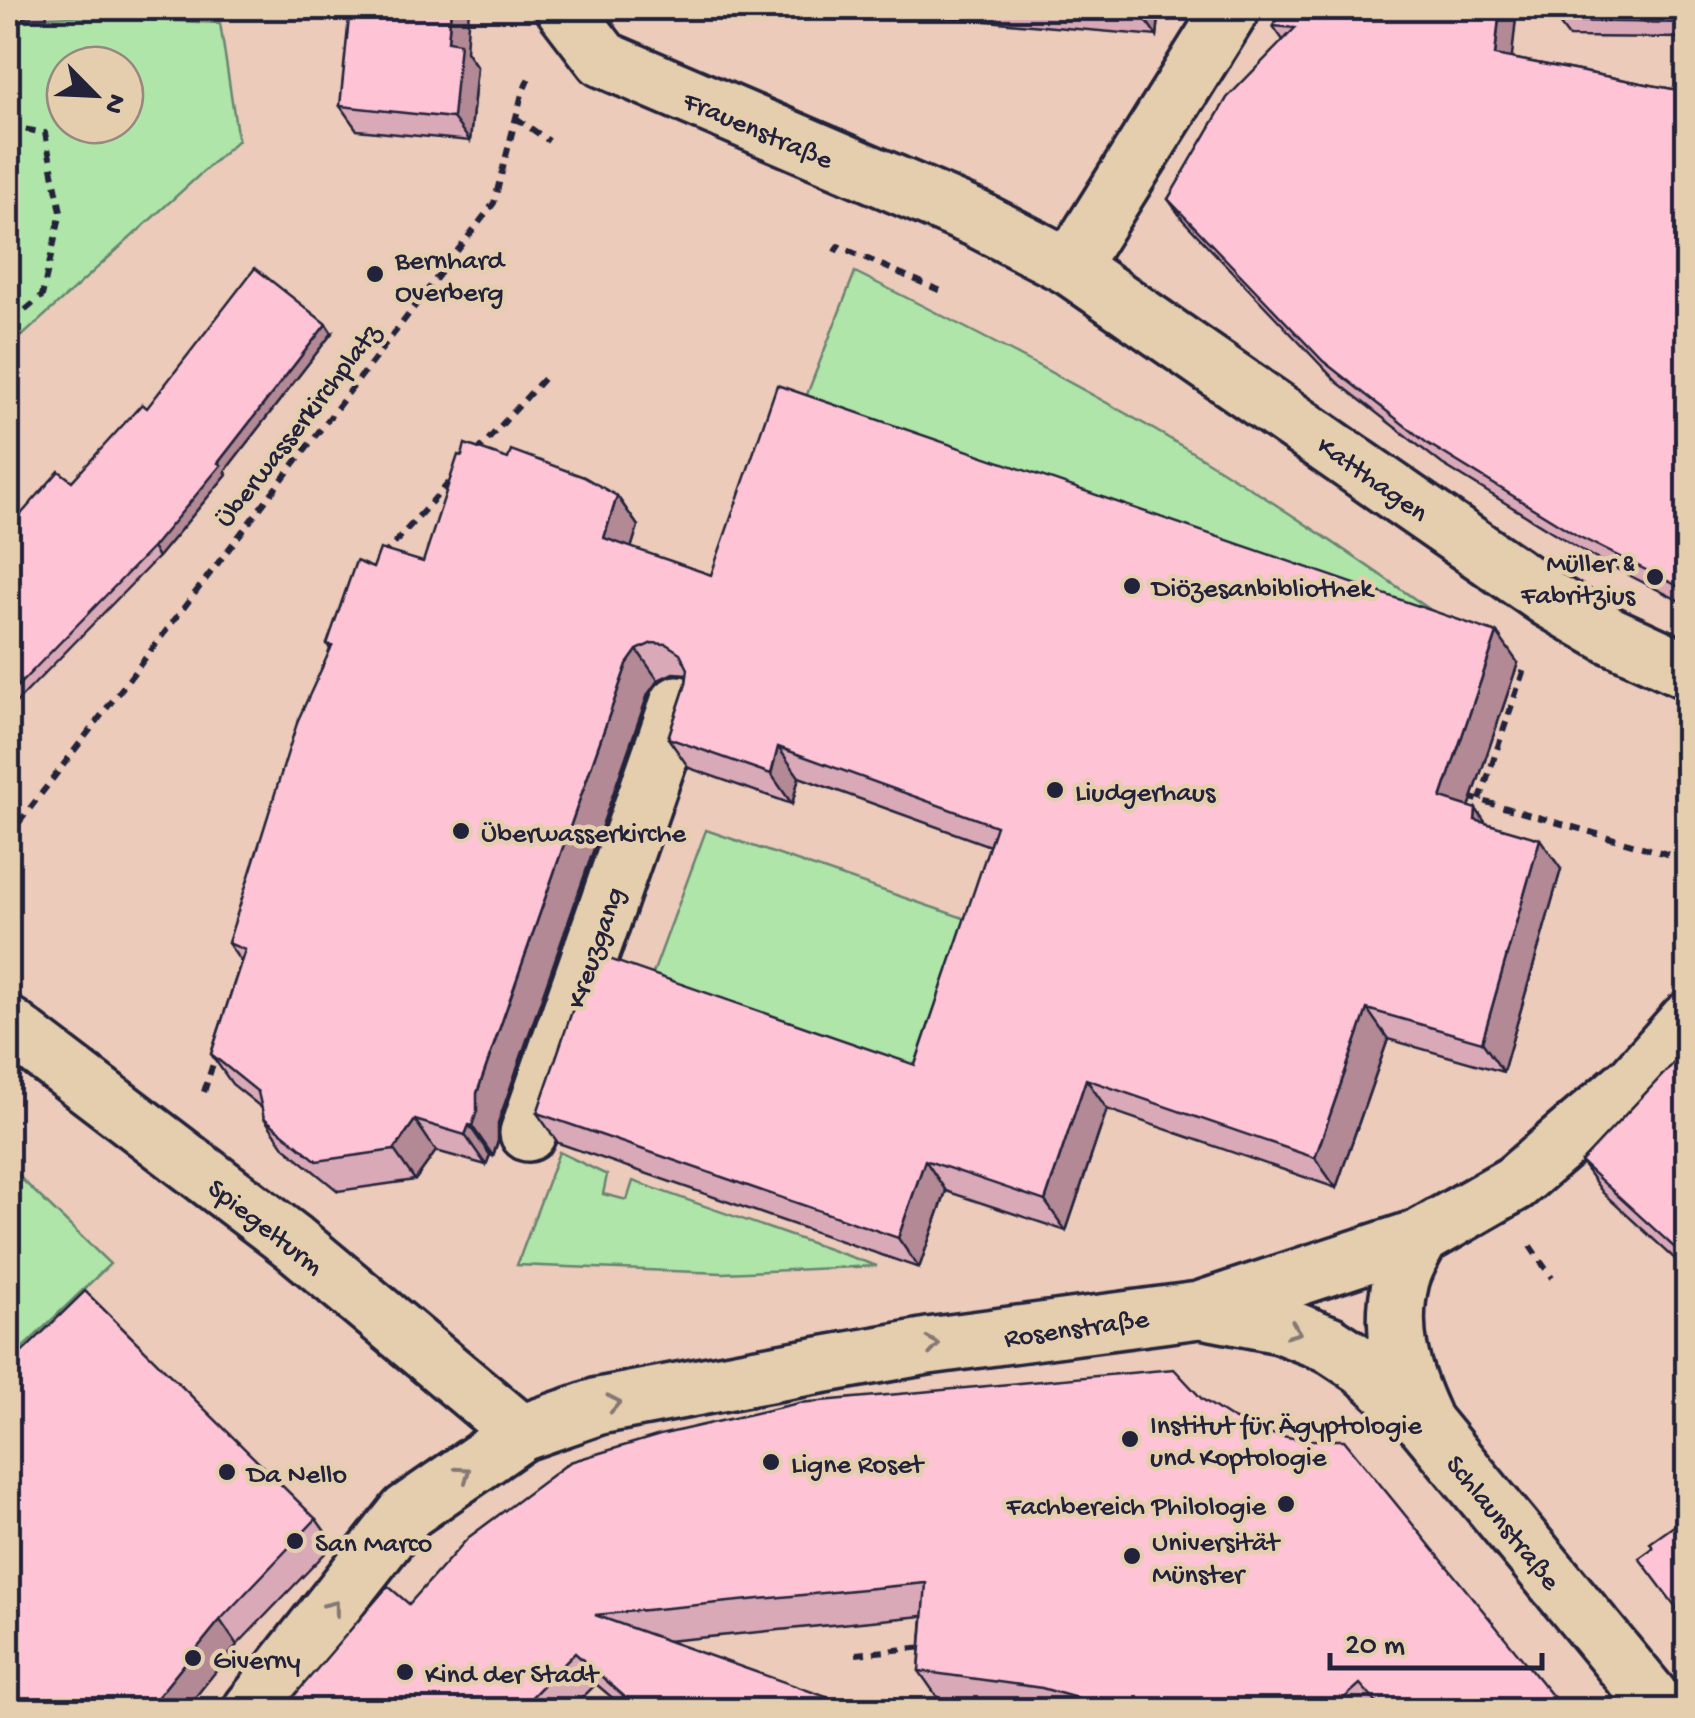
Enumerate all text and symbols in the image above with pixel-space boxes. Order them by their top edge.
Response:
north arrow [45,45,145,145]
street label: Frauenstraße [677,85,838,179]
text: N [95,88,133,118]
place label: Bernhard Overberg [394,246,506,311]
marker: Bernhard Overberg [364,263,386,285]
street label: Überwasserkirchplatz [210,317,390,535]
street label: Katthagen [1309,430,1434,531]
place label: Müller & Fabritzius [1520,549,1636,614]
marker: Müller & Fabritzius [1644,566,1666,588]
place label: Diözesanbibliothek [1150,574,1375,607]
marker: Diözesanbibliothek [1121,575,1143,597]
place label: Liudgerhaus [1075,778,1216,811]
marker: Liudgerhaus [1044,779,1066,801]
place label: Überwasserkirche [481,819,687,852]
marker: Überwasserkirche [450,820,472,842]
street label: Kreuzgang [561,884,633,1013]
street label: Spiegelturm [200,1173,329,1284]
street label: Rosenstraße [1002,1304,1152,1357]
one-way arrow [1284,1319,1301,1340]
one-way arrow [925,1336,942,1357]
one-way arrow [605,1394,622,1415]
place label: Institut für Ägyptologie und Koptologie [1150,1411,1422,1476]
marker: Institut für Ägyptologie und Koptologie [1119,1428,1141,1450]
place label: Ligne Roset [791,1450,926,1483]
street label: Schlaunstraße [1437,1450,1566,1599]
marker: Ligne Roset [760,1451,782,1473]
place label: Da Nello [245,1460,347,1493]
marker: Da Nello [216,1461,238,1483]
one-way arrow [453,1467,471,1485]
place label: Fachbereich Philologie [1005,1492,1267,1525]
marker: Fachbereich Philologie [1275,1493,1297,1515]
place label: Universität Münster [1152,1528,1282,1593]
place label: San Marco [315,1529,432,1562]
marker: San Marco [284,1530,306,1552]
marker: Universität Münster [1121,1545,1143,1567]
one-way arrow [321,1600,339,1618]
scale bar [1330,1608,1542,1670]
text: 20 m [1345,1630,1405,1665]
place label: Giverny [213,1646,301,1679]
marker: Giverny [182,1647,204,1669]
place label: Kind der Stadt [425,1660,601,1693]
marker: Kind der Stadt [394,1661,416,1683]

